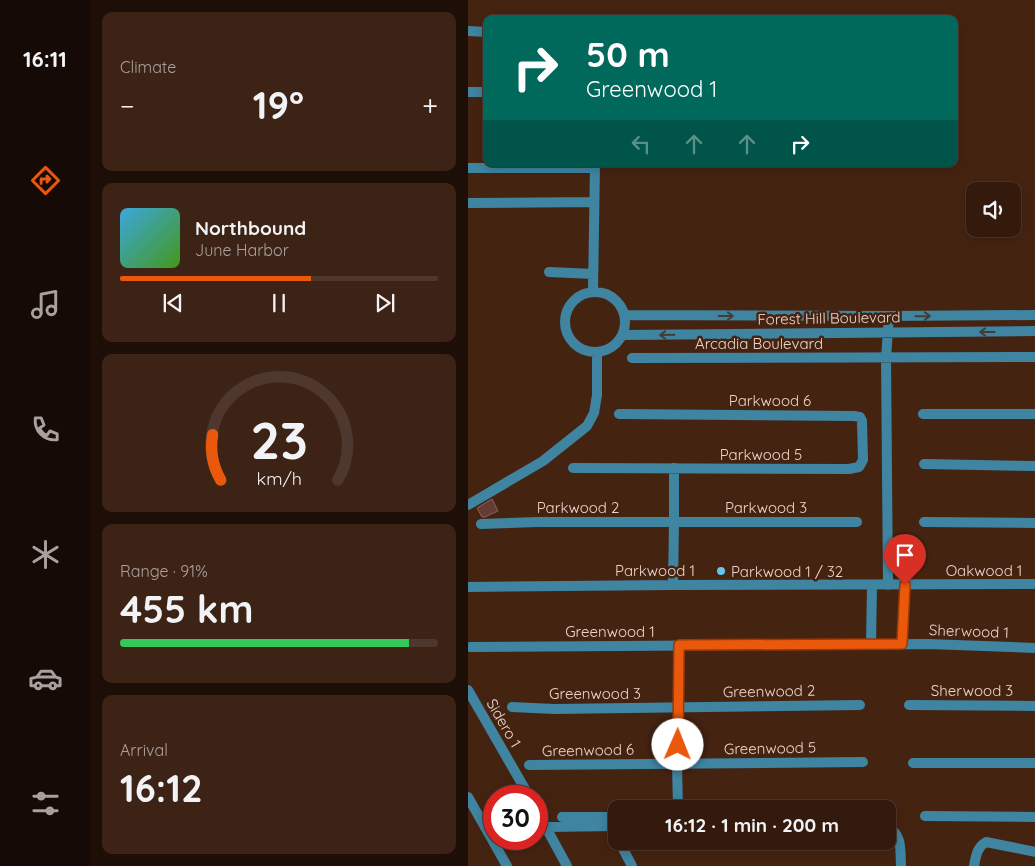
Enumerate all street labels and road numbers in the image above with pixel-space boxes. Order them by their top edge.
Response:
street label: Forest Hill Boulevard [757,307,901,329]
street label: Arcadia Boulevard [695,334,823,353]
street label: Parkwood 6 [729,391,811,410]
street label: Parkwood 5 [720,445,802,464]
street label: Parkwood 2 [537,498,619,517]
street label: Parkwood 3 [725,498,807,517]
street label: Parkwood 1 [615,561,695,580]
street label: Oakwood 1 [946,561,1022,580]
street label: Sherwood 1 [929,620,1009,642]
street label: Greenwood 1 [565,622,655,641]
street label: Greenwood 2 [723,681,815,701]
street label: Sherwood 3 [931,681,1013,700]
street label: Greenwood 3 [549,684,641,703]
street label: Sidero 1 [482,695,526,751]
street label: Greenwood 5 [724,738,816,758]
street label: Greenwood 6 [542,740,634,760]

